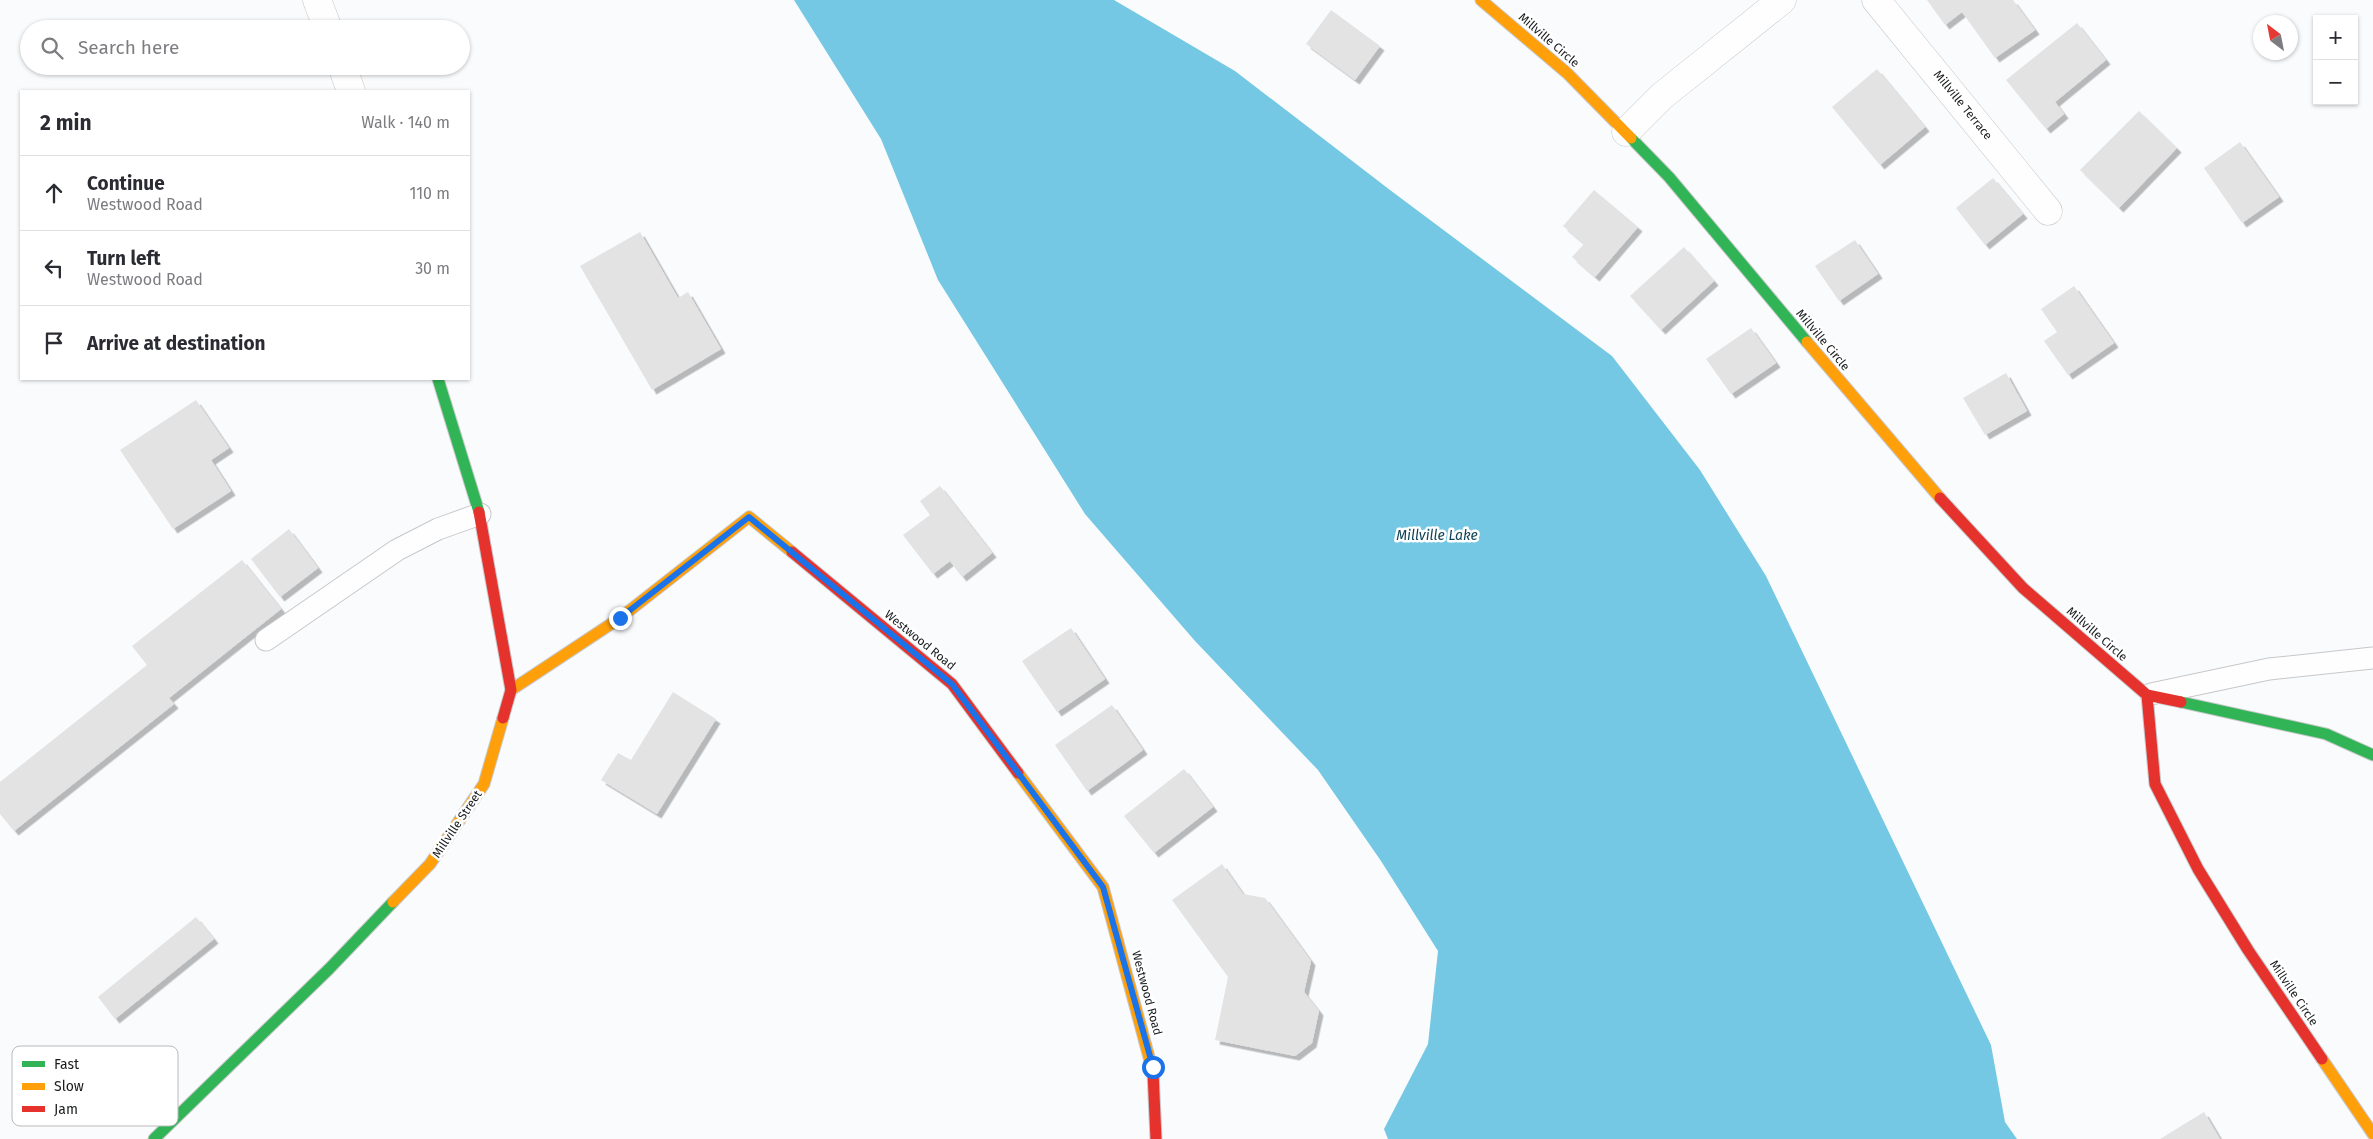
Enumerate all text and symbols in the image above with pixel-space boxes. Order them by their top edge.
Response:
street label: Millville Circle [1516,10,1582,70]
north arrow [2253,15,2298,60]
map controls [2313,15,2358,105]
button: + [2313,15,2358,60]
search box [20,20,470,75]
icon: search [38,34,66,62]
text: Search here [78,36,179,59]
button: − [2313,60,2358,105]
street label: Millville Terrace [1931,68,1995,142]
text: 2 min [40,110,92,136]
text: Walk · 140 m [361,113,450,132]
text: Continue [87,172,165,195]
icon: ahead [40,179,68,207]
text: 110 m [409,184,450,203]
text: Westwood Road [87,195,203,214]
text: Turn left [87,247,161,270]
icon: left [40,254,68,282]
text: 30 m [415,259,450,278]
text: Westwood Road [87,270,203,289]
street label: Millville Circle [1793,306,1853,374]
icon: arrive [40,329,68,357]
text: Arrive at destination [87,332,266,355]
water label: Millville Lake [1396,527,1478,544]
street label: Millville Circle [2064,604,2130,664]
route end [609,607,632,630]
street label: Westwood Road [882,607,958,673]
street label: Millville Street [429,787,485,860]
street label: Westwood Road [1129,949,1165,1037]
street label: Millville Circle [2267,958,2321,1028]
legend [12,1046,178,1126]
text: Fast [54,1056,80,1073]
route start [1142,1056,1165,1079]
text: Slow [54,1078,84,1095]
text: Jam [54,1101,78,1118]

